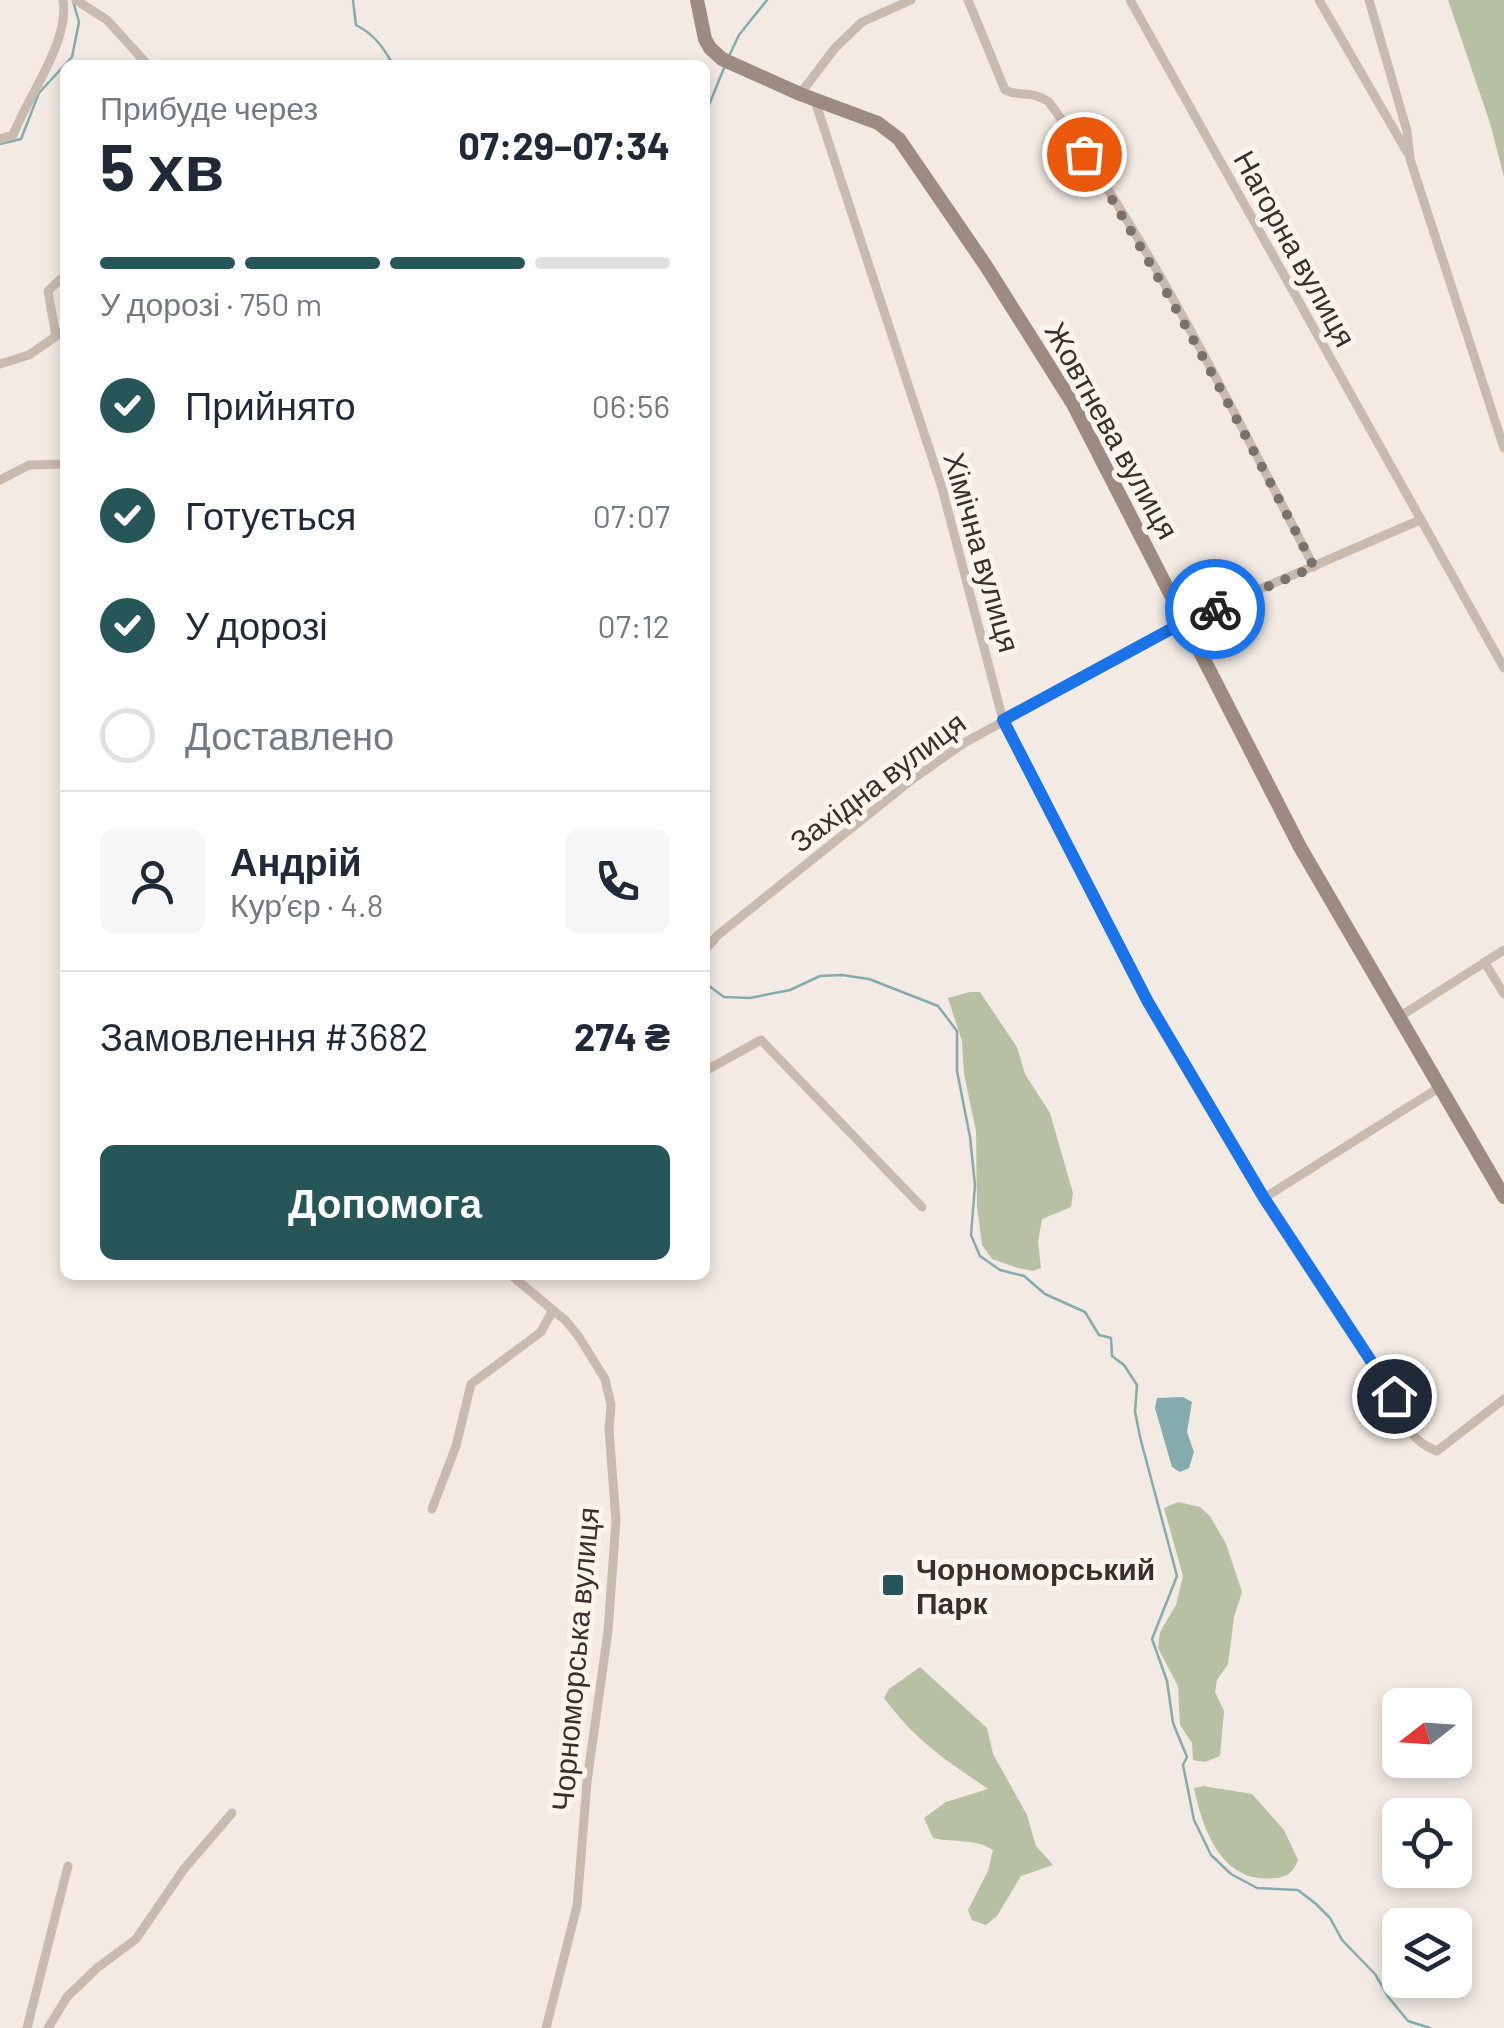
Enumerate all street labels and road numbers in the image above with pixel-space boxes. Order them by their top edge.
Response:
street label: Нагорна вулиця [1227,144,1365,352]
street label: Жовтнева вулиця [1039,315,1187,545]
street label: Хімічна вулиця [937,448,1029,656]
street label: Західна вулиця [782,703,972,859]
street label: Чорноморська вулиця [543,1505,605,1813]

